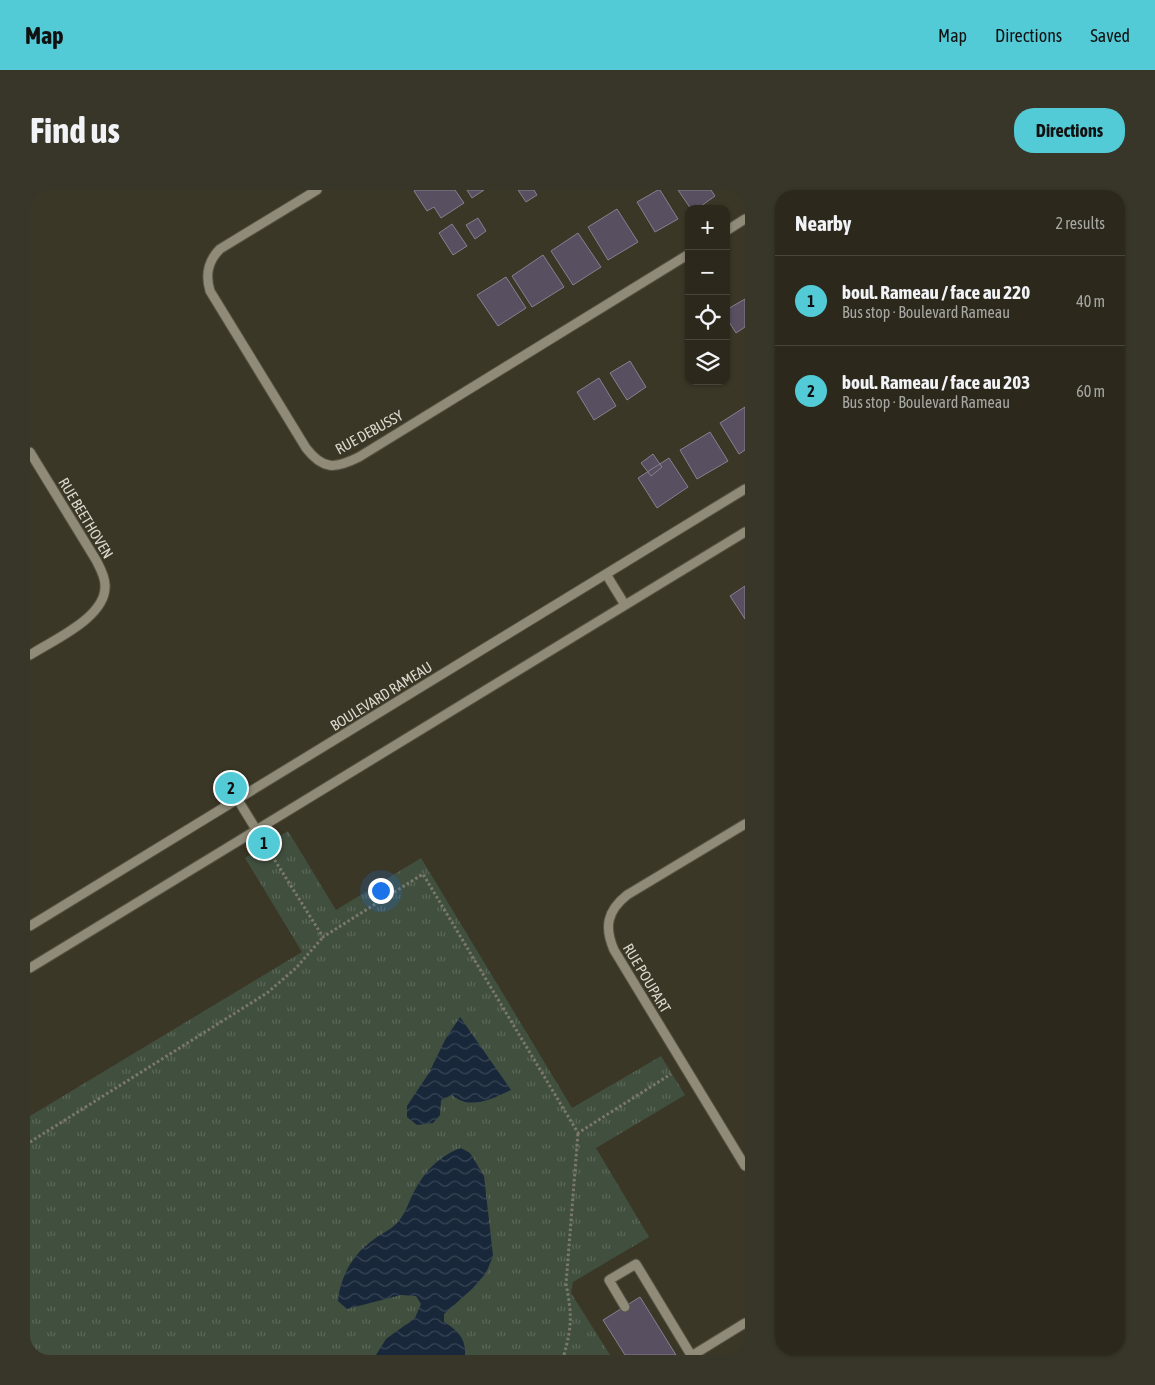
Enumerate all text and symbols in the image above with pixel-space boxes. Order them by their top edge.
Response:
text: Map [25,22,64,49]
text: Map [938,25,967,46]
text: Directions [995,25,1062,46]
text: Saved [1090,25,1130,46]
button: Directions [1014,108,1125,153]
text: Find us [30,110,120,150]
map controls [685,205,730,385]
button: + [685,205,730,250]
text: Nearby [795,211,851,235]
text: 2 results [1055,214,1105,232]
button: − [685,250,730,295]
text: boul. Rameau / face au 220 [842,281,1030,303]
text: 1 [807,292,815,310]
text: 40 m [1076,292,1105,310]
button: locate [685,295,730,340]
text: Bus stop · Boulevard Rameau [842,303,1010,321]
button: layers [685,340,730,385]
text: boul. Rameau / face au 203 [842,371,1030,393]
text: 2 [807,382,815,400]
text: 60 m [1076,382,1105,400]
text: Bus stop · Boulevard Rameau [842,393,1010,411]
street label: RUE DEBUSSY [332,406,406,458]
street label: RUE BEETHOVEN [55,475,117,561]
street label: BOULEVARD RAMEAU [327,658,435,734]
pin: 2 [215,769,247,807]
pin: 1 [248,824,280,862]
your location [368,878,394,904]
street label: RUE POUPART [620,940,675,1016]

